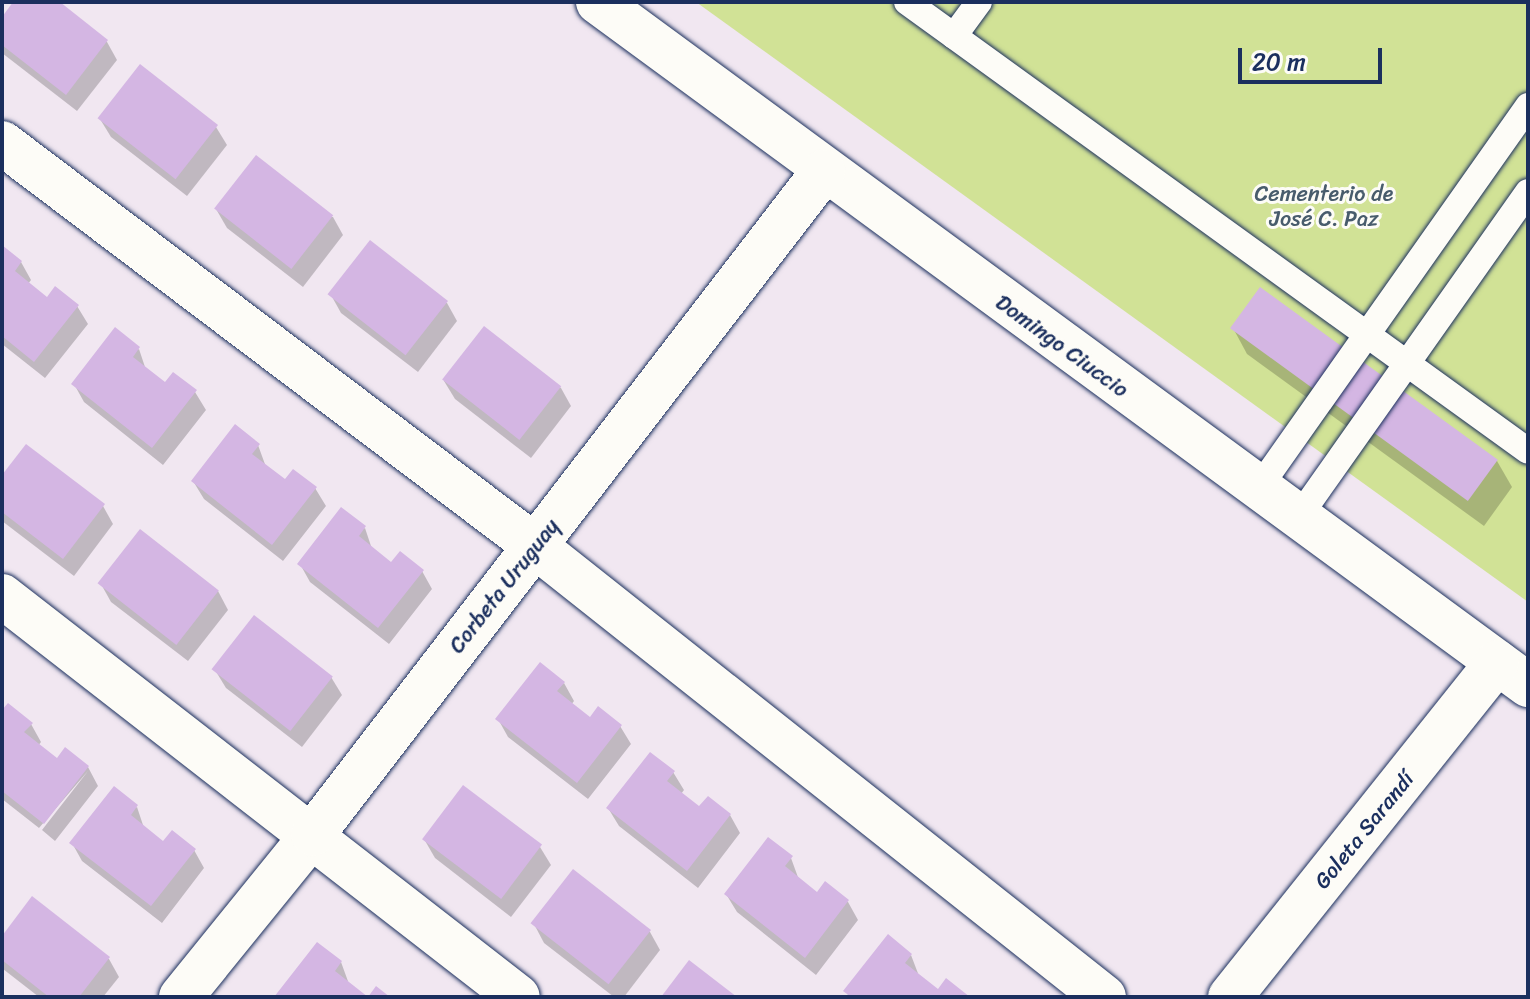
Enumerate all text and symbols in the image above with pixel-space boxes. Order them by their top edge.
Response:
scale bar [1242,32,1386,82]
text: 20 m [1252,41,1306,83]
park label: Cementerio de José C. Paz [1254,180,1394,232]
street label: Domingo Ciuccio [990,289,1134,403]
street label: Corbeta Uruguay [443,514,565,658]
street label: Goleta Sarandí [1309,766,1419,894]

